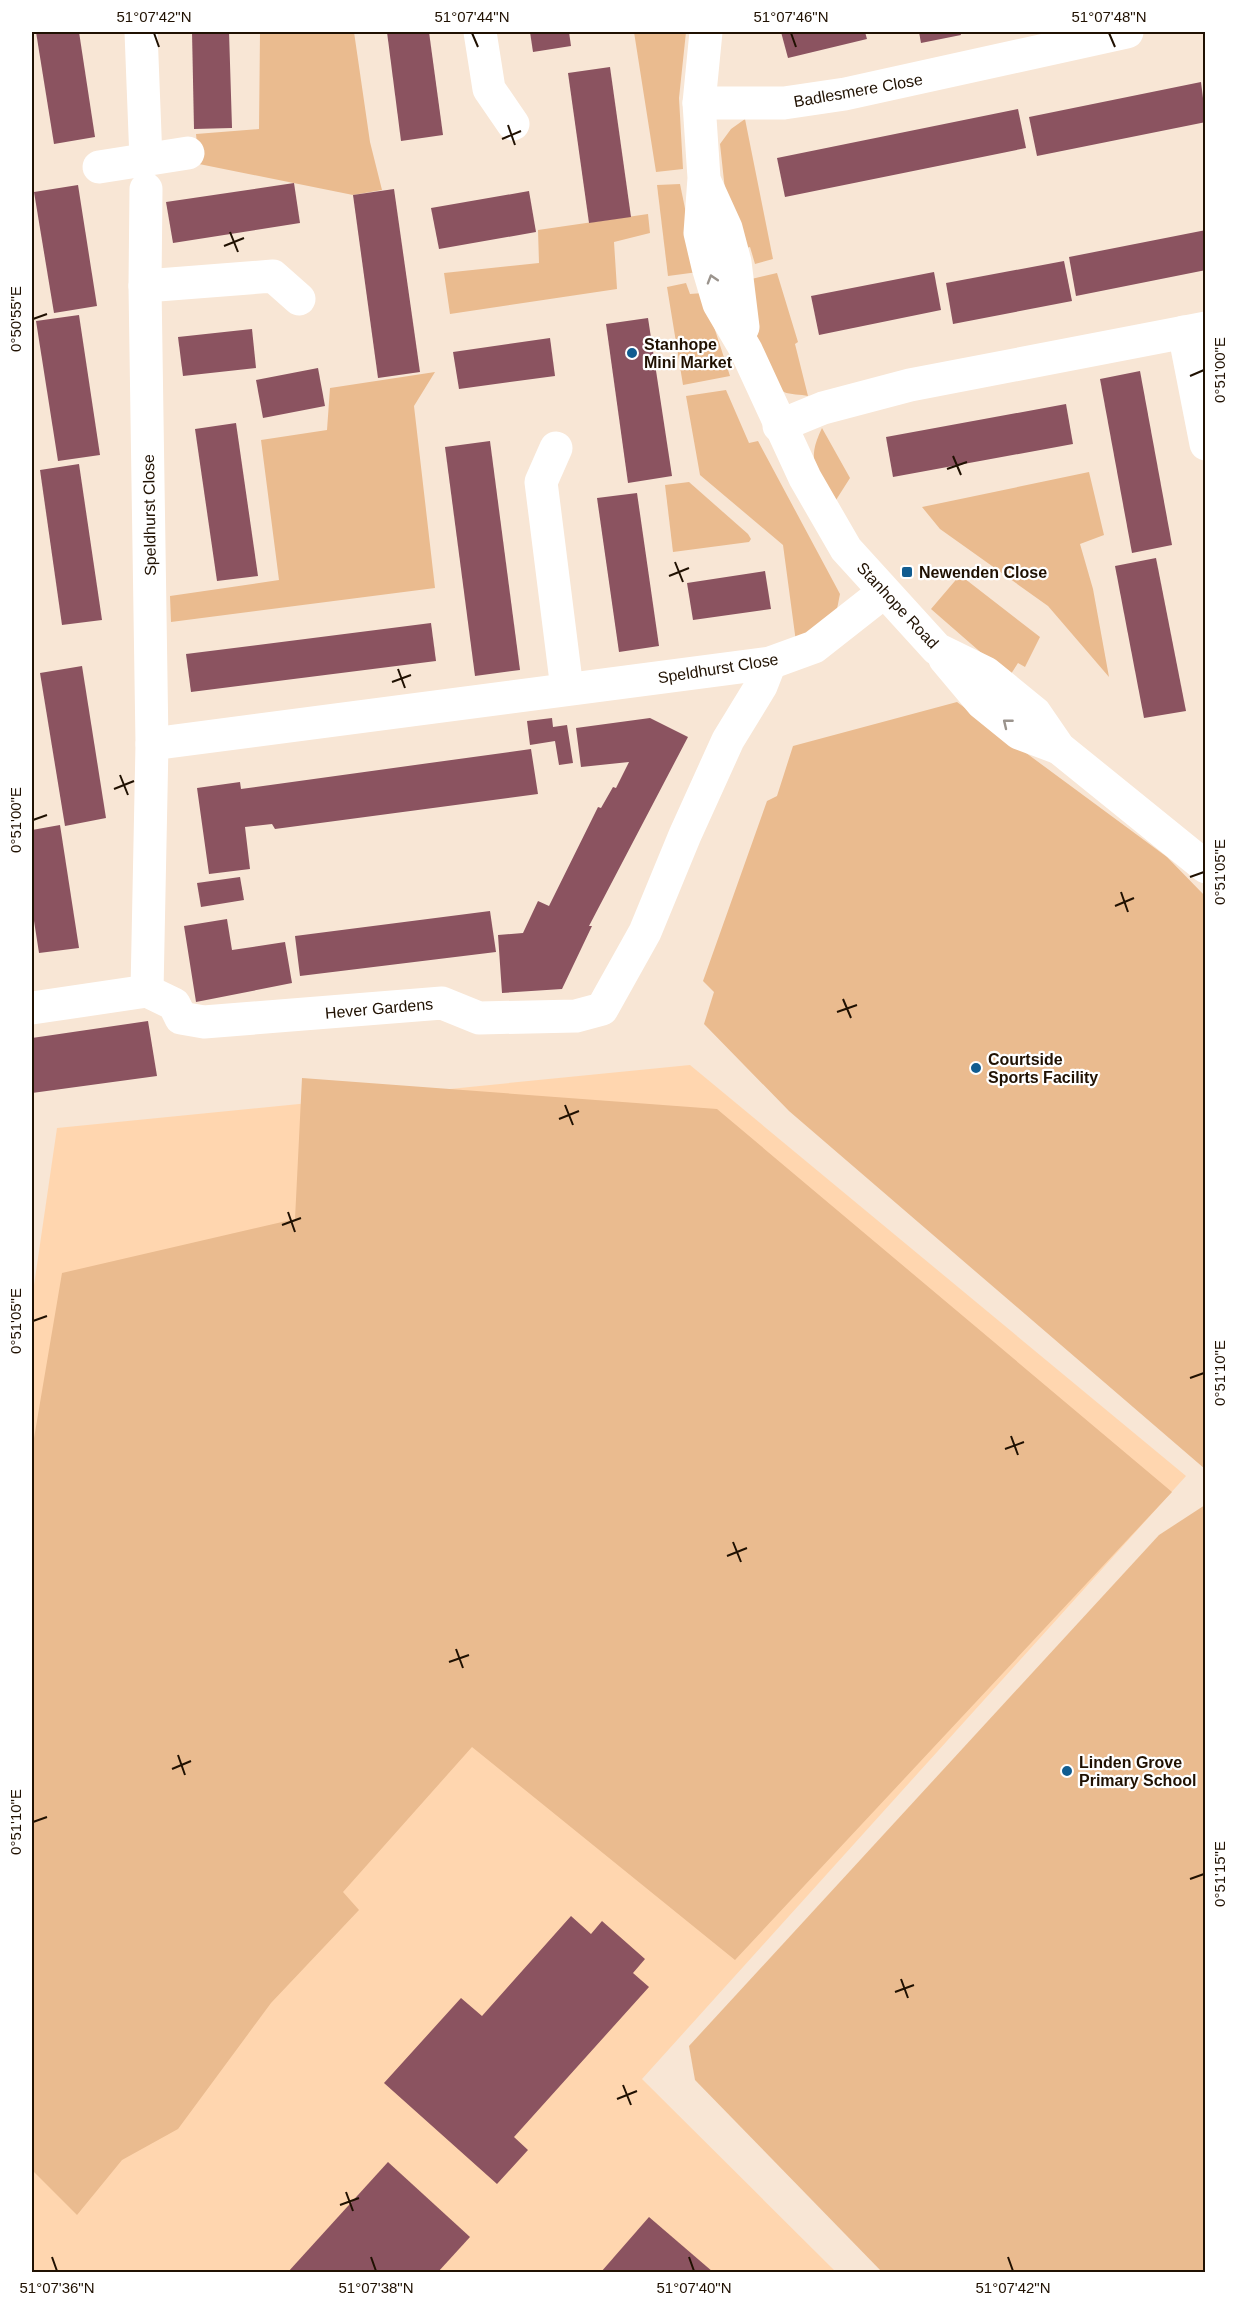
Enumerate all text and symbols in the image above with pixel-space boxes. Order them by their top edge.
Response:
text: 51°07'42"N [116,8,192,25]
text: 51°07'44"N [434,8,510,25]
text: 51°07'46"N [753,8,829,25]
text: 51°07'48"N [1071,8,1147,25]
street label: Badlesmere Close [792,71,924,110]
one-way arrow [707,274,719,285]
text: 0°50'55"E [7,286,24,352]
place label: Stanhope Mini Market [644,336,733,371]
text: 0°51'00"E [1211,337,1228,403]
marker: Stanhope Mini Market [625,346,639,360]
street label: Speldhurst Close [140,454,159,576]
street label: Stanhope Road [853,559,942,652]
place label: Newenden Close [919,564,1047,581]
marker: Newenden Close [900,565,914,579]
street label: Speldhurst Close [657,651,780,686]
one-way arrow [1003,719,1014,730]
text: 0°51'00"E [7,787,24,853]
text: 0°51'05"E [1211,839,1228,905]
street label: Hever Gardens [324,995,434,1022]
place label: Courtside Sports Facility [988,1051,1098,1086]
marker: Courtside Sports Facility [969,1061,983,1075]
text: 0°51'05"E [7,1288,24,1354]
text: 0°51'10"E [1211,1340,1228,1406]
place label: Linden Grove Primary School [1079,1754,1196,1789]
marker: Linden Grove Primary School [1060,1764,1074,1778]
text: 0°51'10"E [7,1789,24,1855]
text: 0°51'15"E [1211,1841,1228,1907]
text: 51°07'36"N [19,2279,95,2296]
text: 51°07'38"N [338,2279,414,2296]
text: 51°07'40"N [656,2279,732,2296]
text: 51°07'42"N [975,2279,1051,2296]

